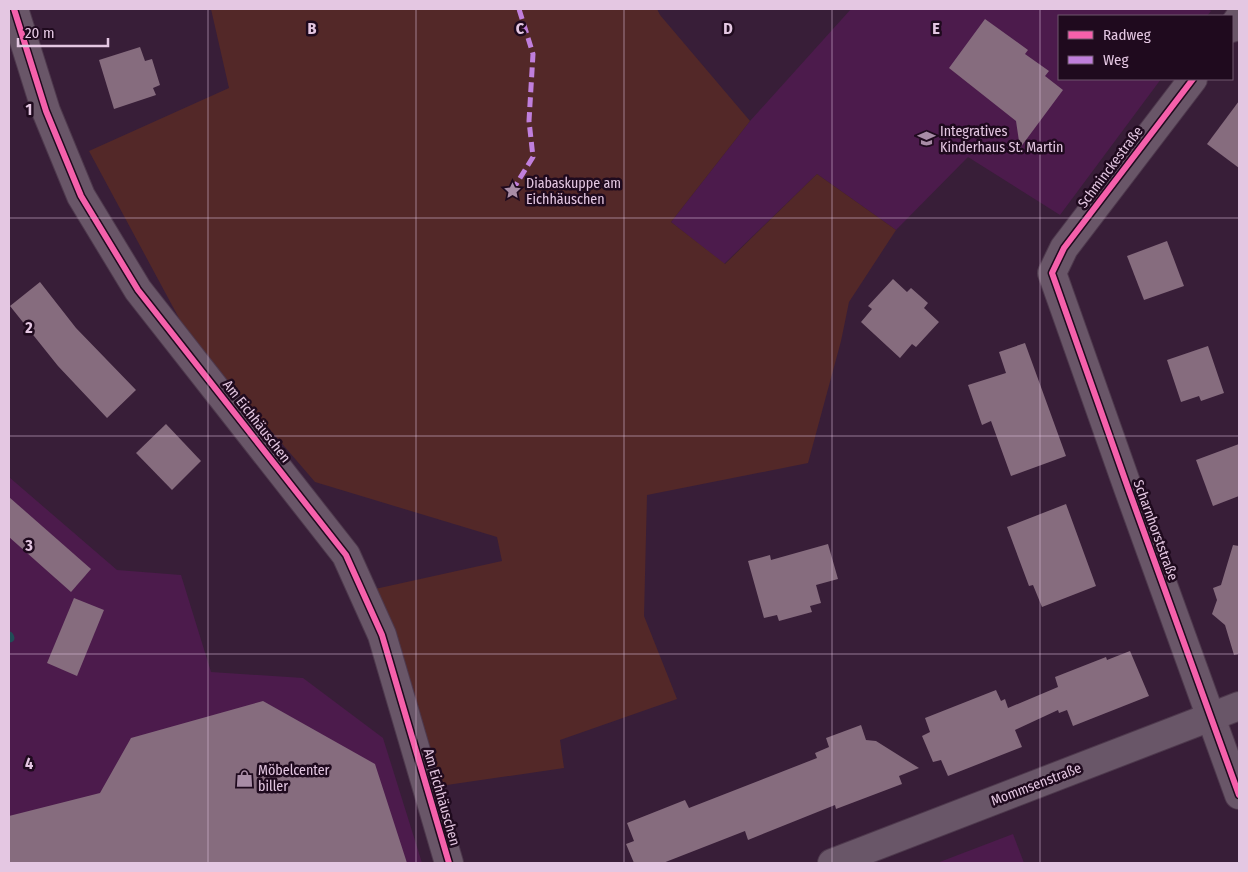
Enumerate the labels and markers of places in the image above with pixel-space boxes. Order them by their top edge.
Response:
place label: Integratives Kinderhaus St. Martin [940,123,1063,156]
school or university icon: Integratives Kinderhaus St. Martin [916,129,936,149]
place label: Diabaskuppe am Eichhäuschen [526,175,621,208]
place icon: Diabaskuppe am Eichhäuschen [502,181,522,201]
place label: Möbelcenter biller [258,762,330,795]
shop icon: Möbelcenter biller [234,768,254,788]

